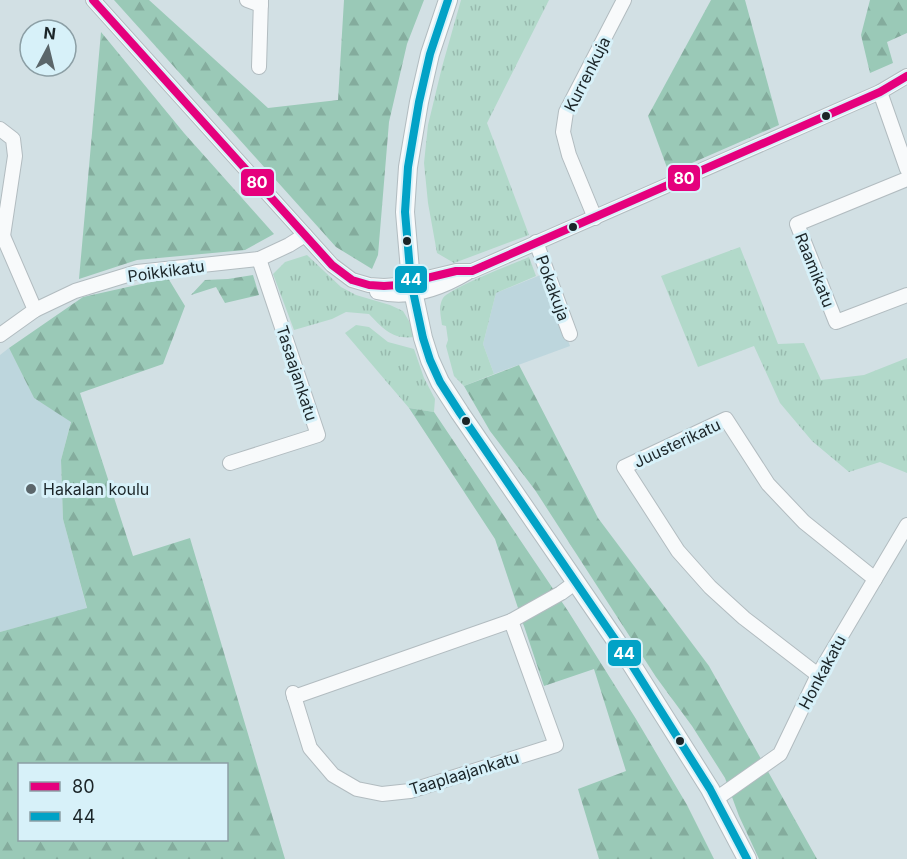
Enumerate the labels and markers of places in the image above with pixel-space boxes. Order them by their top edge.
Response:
unlabelled marker [820,110,832,122]
unlabelled marker [567,221,579,233]
unlabelled marker [401,235,413,247]
unlabelled marker [460,415,472,427]
place label: Hakalan koulu [43,479,149,499]
marker: Hakalan koulu [24,482,38,496]
unlabelled marker [674,735,686,747]

